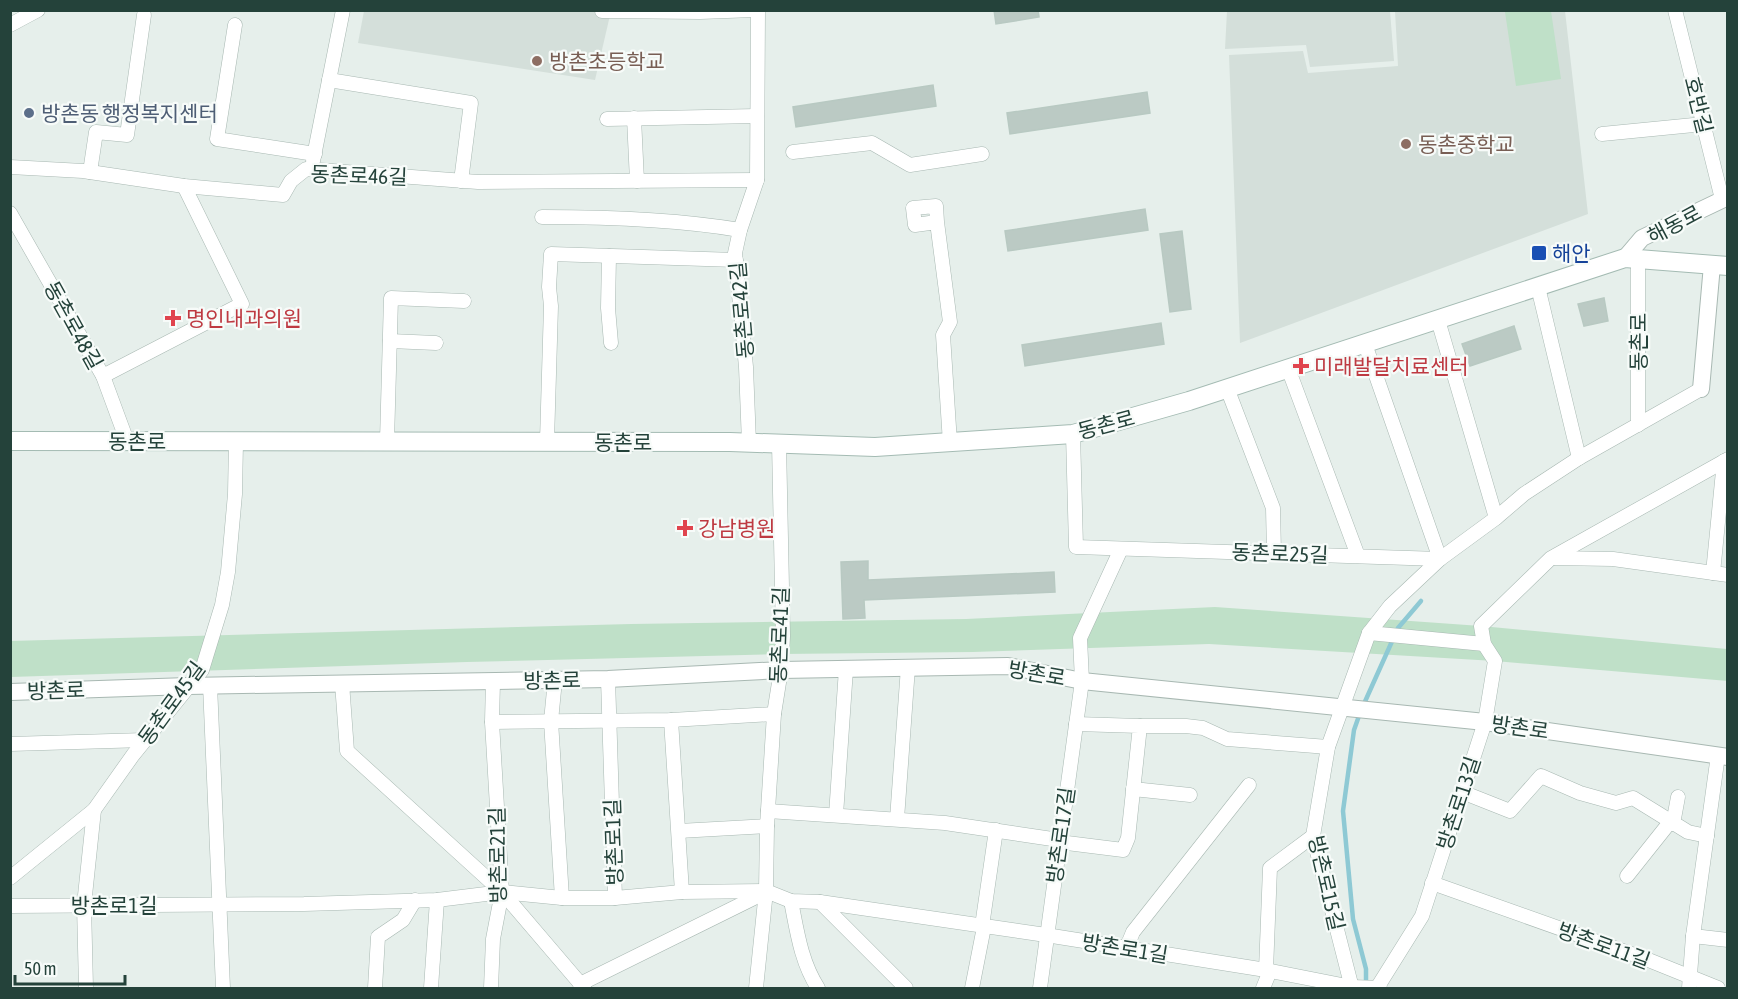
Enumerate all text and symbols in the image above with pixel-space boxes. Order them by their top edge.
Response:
place label: 방촌초등학교 [549,49,665,73]
marker: 방촌초등학교 [530,54,544,68]
street label: 호반길 [1680,74,1718,136]
place label: 방촌동 행정복지센터 [41,101,218,125]
marker: 방촌동 행정복지센터 [22,106,36,120]
place label: 동촌중학교 [1418,132,1515,156]
marker: 동촌중학교 [1399,137,1413,151]
street label: 동촌로46길 [310,161,408,189]
street label: 해동로 [1643,200,1705,248]
place label: 해안 [1552,241,1591,265]
marker: 해안 [1530,244,1548,262]
street label: 동촌로42길 [725,261,757,359]
street label: 동촌로48길 [40,277,108,373]
place label: 명인내과의원 [186,306,302,330]
marker: 명인내과의원 [164,309,182,327]
street label: 동촌로 [1626,313,1650,371]
place label: 미래발달치료센터 [1314,354,1469,378]
marker: 미래발달치료센터 [1292,357,1310,375]
street label: 동촌로 [1075,405,1137,443]
street label: 동촌로 [108,429,166,453]
street label: 동촌로 [594,430,652,454]
place label: 강남병원 [698,516,775,540]
marker: 강남병원 [676,519,694,537]
street label: 동촌로25길 [1231,539,1329,567]
street label: 동촌로41길 [765,586,793,684]
street label: 방촌로 [1006,656,1068,690]
street label: 동촌로45길 [133,657,209,749]
street label: 방촌로 [523,667,581,693]
street label: 방촌로 [27,677,85,703]
street label: 방촌로 [1490,711,1550,743]
street label: 방촌로13길 [1432,753,1484,853]
street label: 방촌로17길 [1041,785,1079,885]
street label: 방촌로1길 [599,798,627,886]
street label: 방촌로21길 [484,806,510,904]
street label: 방촌로15길 [1304,833,1350,933]
street label: 방촌로1길 [70,893,158,917]
street label: 방촌로11길 [1554,917,1654,973]
street label: 방촌로1길 [1080,929,1170,967]
scale bar [15,948,124,986]
text: 50 m [24,958,56,979]

